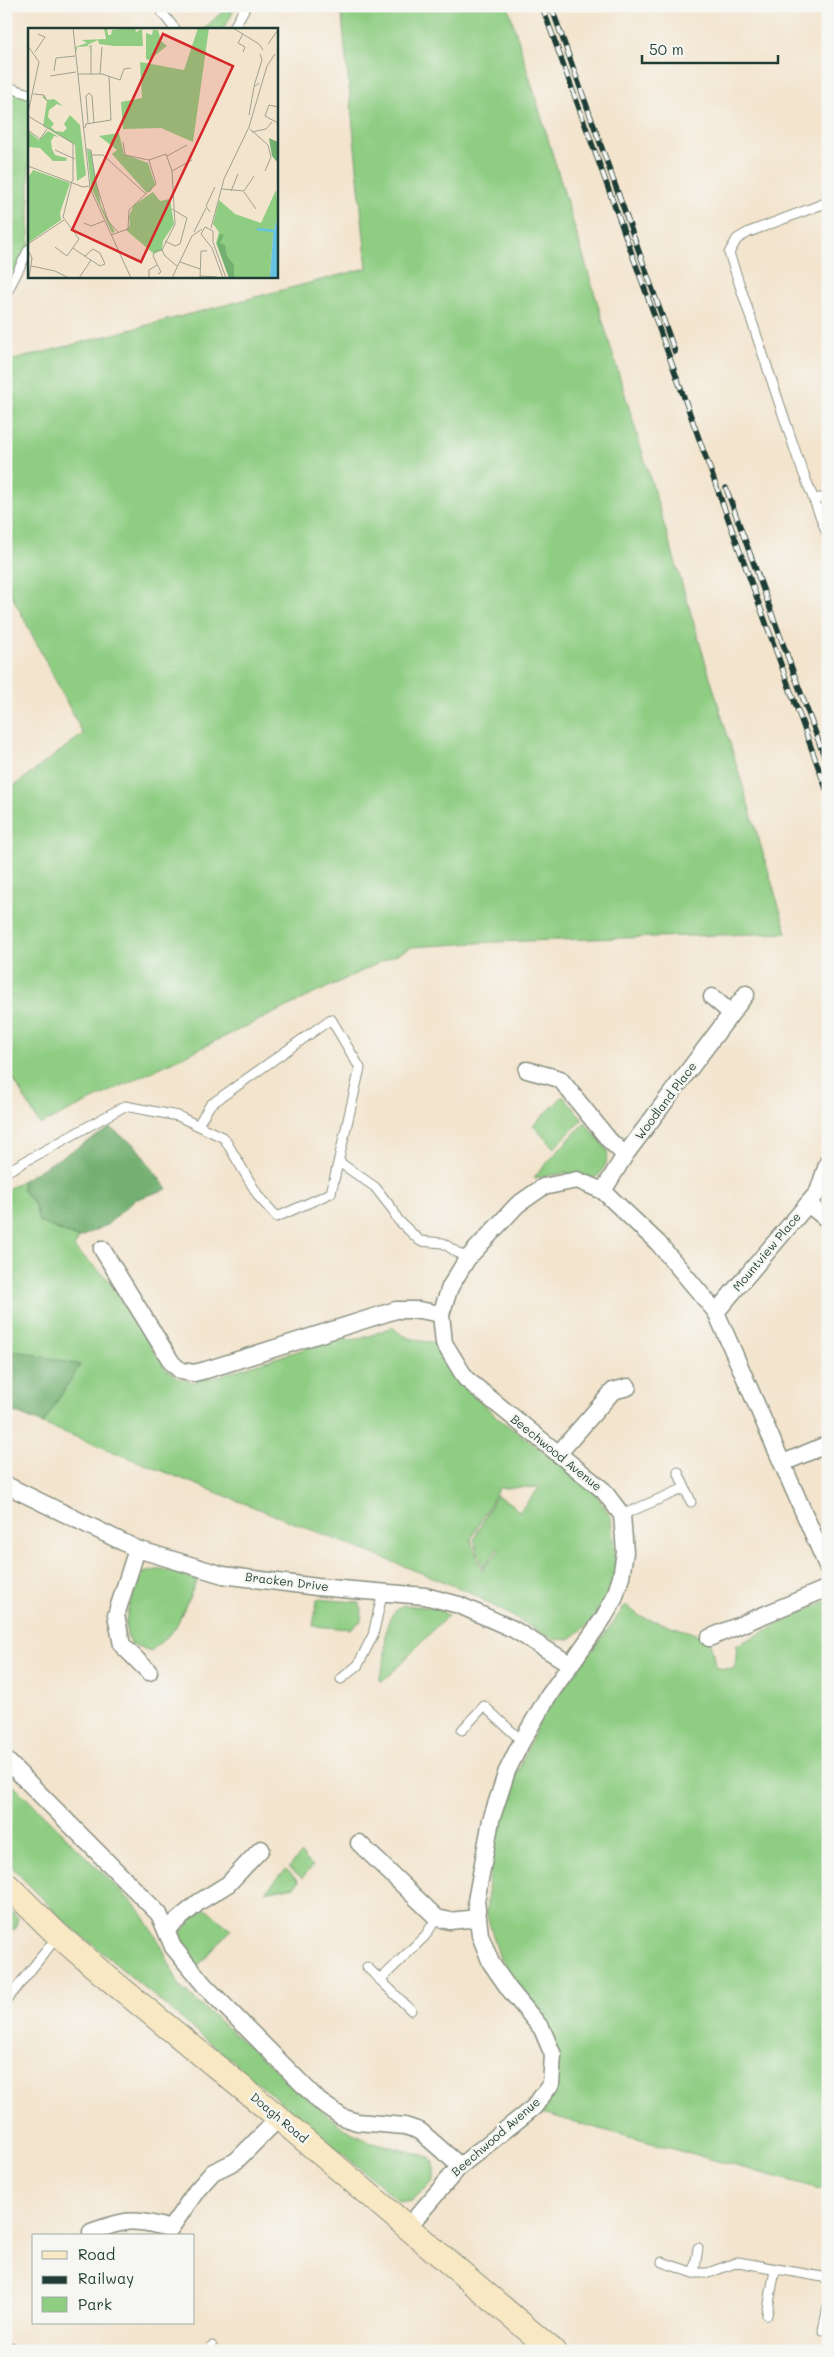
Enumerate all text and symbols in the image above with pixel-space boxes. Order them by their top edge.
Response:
inset map [28,28,278,278]
scale bar [642,32,778,64]
text: 50 m [649,39,684,59]
street label: Woodland Place [631,1058,700,1142]
street label: Mountview Place [729,1209,804,1294]
street label: Beechwood Avenue [508,1411,605,1494]
street label: Bracken Drive [244,1568,330,1594]
street label: Doagh Road [248,2089,312,2146]
street label: Beechwood Avenue [448,2093,543,2179]
legend [32,2234,195,2324]
text: Road [78,2244,115,2264]
text: Railway [78,2268,134,2288]
text: Park [78,2294,112,2314]

